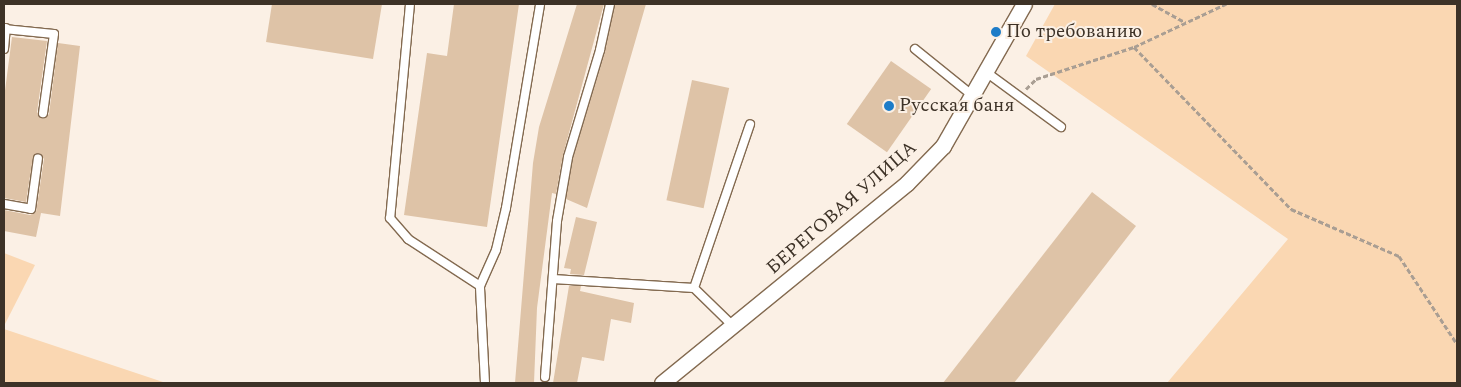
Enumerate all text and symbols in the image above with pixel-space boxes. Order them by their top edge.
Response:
place label: По требованию [1006,21,1142,43]
marker: По требованию [990,26,1002,38]
place label: Русская баня [899,95,1014,117]
marker: Русская баня [883,100,895,112]
street label: БЕРЕГОВАЯ УЛИЦА [762,137,922,279]

